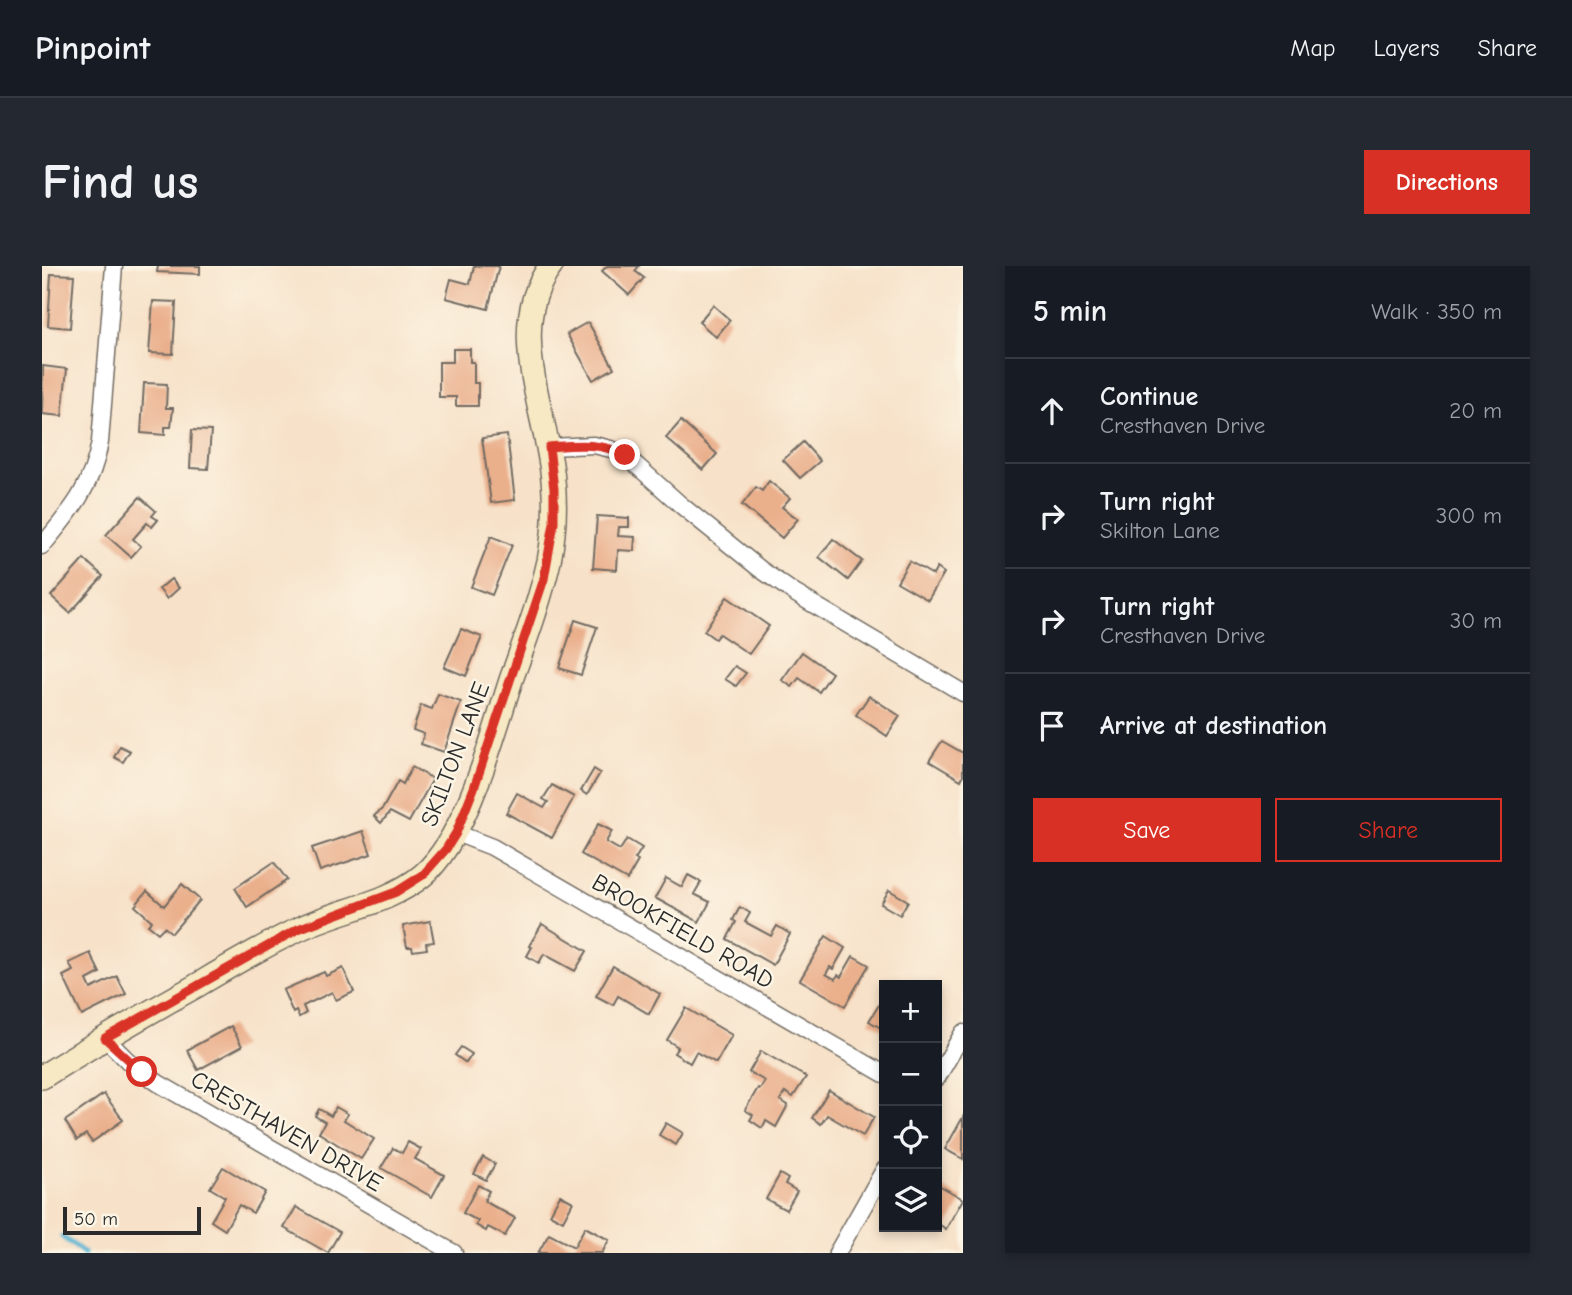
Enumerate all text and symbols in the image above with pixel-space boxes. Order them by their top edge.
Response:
text: Pinpoint [35,29,150,67]
text: Map [1290,34,1336,62]
text: Layers [1374,34,1439,62]
text: Share [1477,34,1537,62]
button: Directions [1364,150,1530,214]
text: Find us [42,154,198,210]
text: 5 min [1033,294,1107,329]
text: Walk · 350 m [1371,298,1502,325]
text: Continue [1100,382,1198,412]
icon: ahead [1033,392,1071,430]
text: 20 m [1449,397,1502,424]
text: Cresthaven Drive [1100,412,1265,439]
route end [609,439,640,470]
text: Turn right [1100,487,1214,517]
icon: right [1033,497,1071,535]
text: 300 m [1436,502,1502,529]
text: Skilton Lane [1100,517,1220,544]
text: Turn right [1100,592,1214,622]
icon: right [1033,602,1071,640]
text: 30 m [1450,607,1502,634]
text: Cresthaven Drive [1100,622,1265,649]
street label: SKILTON LANE [415,678,495,830]
icon: arrive [1033,707,1071,745]
text: Arrive at destination [1100,711,1327,741]
button: Save [1033,798,1261,862]
button: Share [1275,798,1502,862]
street label: BROOKFIELD ROAD [587,868,779,994]
map controls [879,980,942,1232]
button: + [879,980,942,1043]
button: − [879,1043,942,1106]
route start [126,1056,157,1087]
street label: CRESTHAVEN DRIVE [186,1065,388,1197]
button: locate [879,1106,942,1169]
button: layers [879,1169,942,1232]
scale bar [63,1204,201,1236]
text: 50 m [74,1208,118,1230]

